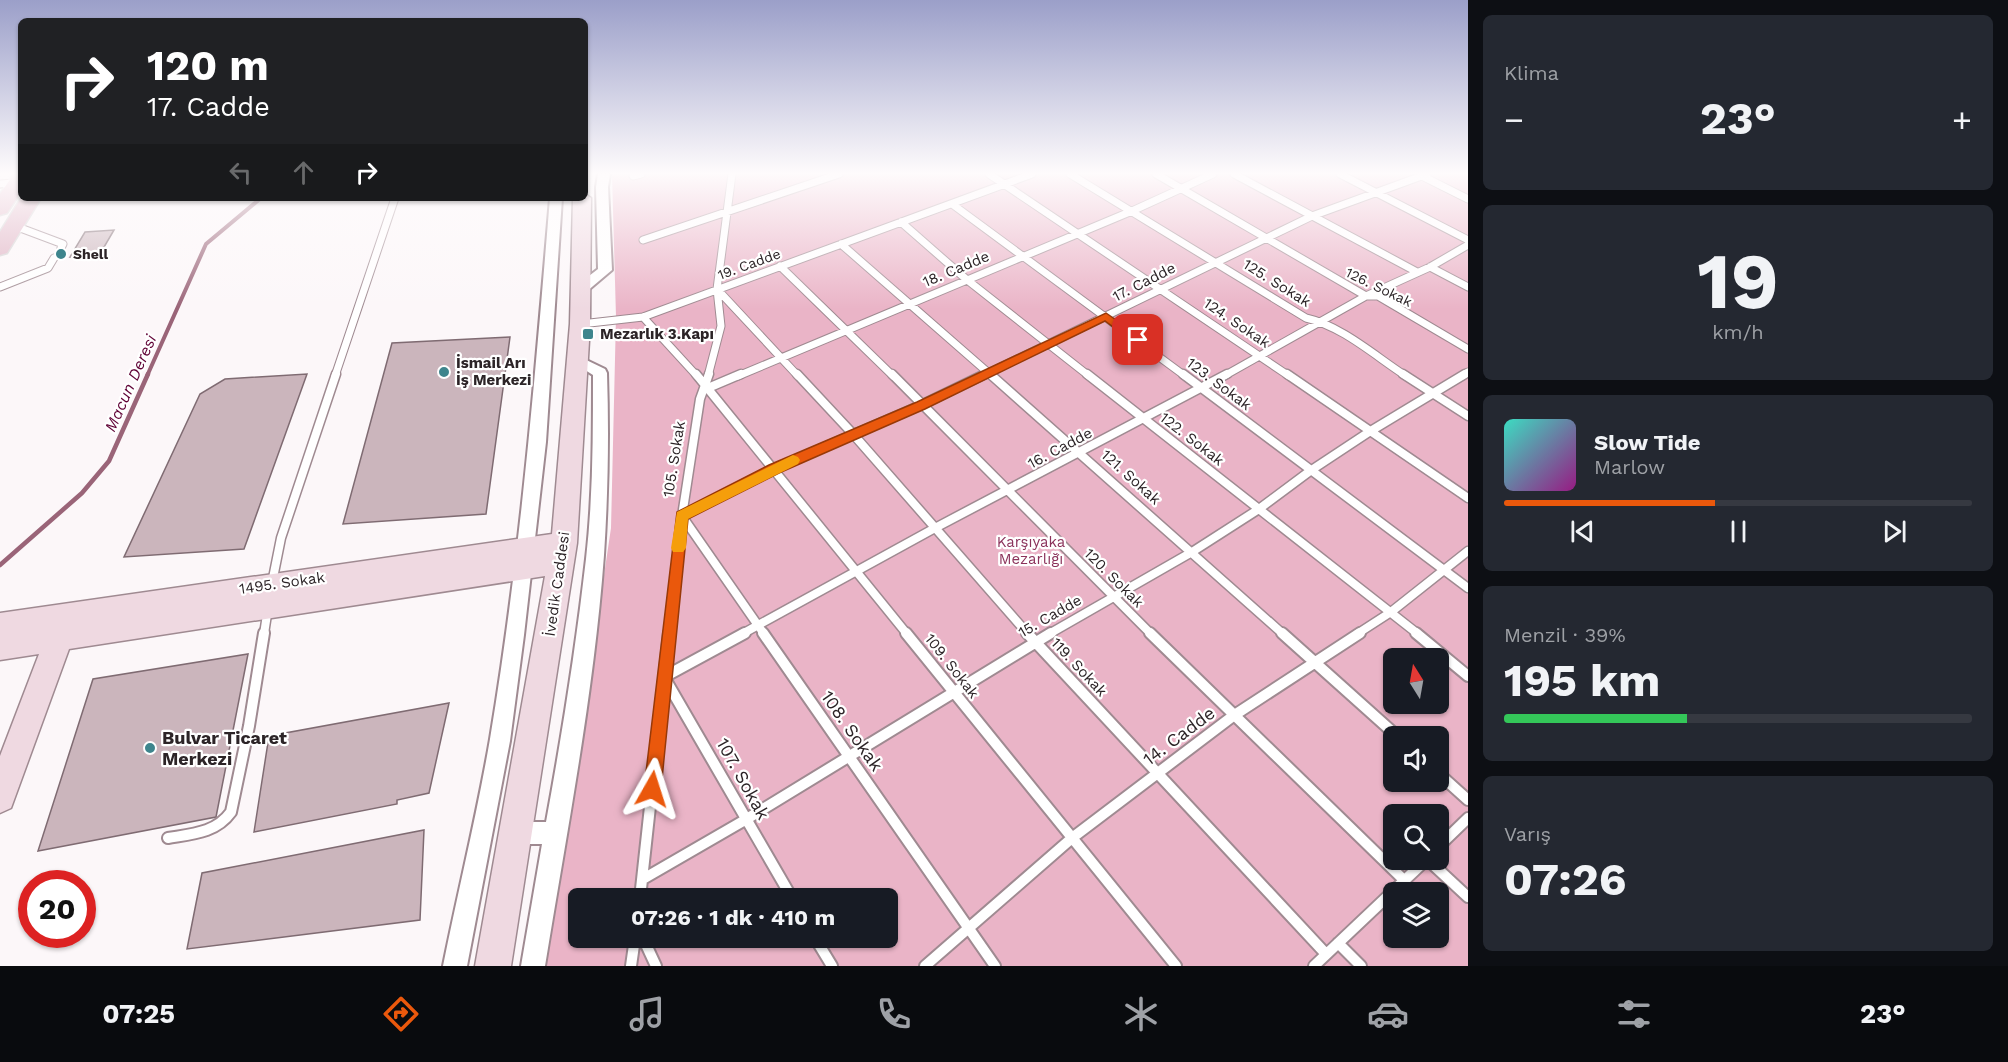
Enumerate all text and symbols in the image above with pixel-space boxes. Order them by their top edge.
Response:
text: 120 m [147,41,269,90]
icon: right [48,42,126,120]
text: Klima [1504,61,1559,85]
text: 17. Cadde [147,91,270,123]
text: 23° [1700,92,1776,145]
text: − [1504,100,1524,139]
text: + [1952,100,1972,139]
icon: left [224,156,257,189]
icon: ahead [287,156,320,189]
icon: right [350,156,383,189]
text: 19 [1697,235,1779,327]
street label: 19. Cadde [715,245,783,283]
place label: Shell [73,246,108,262]
marker: Shell [54,247,68,261]
street label: 18. Cadde [920,247,992,291]
street label: 125. Sokak [1240,255,1315,311]
street label: 17. Cadde [1110,259,1178,305]
street label: 126. Sokak [1343,264,1415,310]
street label: 124. Sokak [1200,294,1274,352]
pin [1112,314,1163,365]
text: km/h [1712,320,1764,344]
icon: arrive [1121,323,1154,356]
place label: Mezarlık 3.Kapı [600,325,714,343]
marker: Mezarlık 3.Kapı [581,327,595,341]
water label: Macun Deresi [101,331,161,435]
place label: İsmail Arı İş Merkezi [456,354,531,389]
street label: 123. Sokak [1183,354,1255,414]
marker: İsmail Arı İş Merkezi [437,365,451,379]
street label: 122. Sokak [1156,408,1228,470]
street label: 105. Sokak [659,419,689,498]
street label: 16. Cadde [1025,424,1095,472]
text: Slow Tide [1594,430,1701,455]
street label: 121. Sokak [1098,446,1165,509]
text: Marlow [1594,455,1665,479]
icon: previous [1566,515,1599,548]
icon: pause [1722,515,1755,548]
icon: next [1878,515,1911,548]
street label: İvedik Caddesi [541,530,573,638]
park label: Karşıyaka Mezarlığı [997,533,1066,568]
street label: 120. Sokak [1081,545,1148,612]
street label: 1495. Sokak [238,568,326,598]
street label: 15. Cadde [1015,591,1085,641]
text: Menzil · 39% [1504,623,1626,647]
street label: 109. Sokak [921,630,983,702]
street label: 119. Sokak [1047,634,1111,700]
north arrow [1383,648,1449,714]
map controls [1383,648,1449,948]
text: 195 km [1504,654,1660,707]
street label: 108. Sokak [817,687,888,775]
street label: 14. Cadde [1139,702,1219,769]
button: sound [1383,726,1449,792]
place label: Bulvar Ticaret Merkezi [162,727,287,769]
street label: 107. Sokak [712,734,774,823]
marker: Bulvar Ticaret Merkezi [143,741,157,755]
position arrow [620,757,684,821]
button: search [1383,804,1449,870]
text: Varış [1504,822,1551,846]
text: 07:26 [1504,853,1627,906]
speed limit sign: 20 [18,870,96,948]
button: layers [1383,882,1449,948]
text: 07:26 · 1 dk · 410 m [631,905,835,930]
icon: directions [380,993,422,1035]
icon: music [626,993,668,1035]
icon: phone [873,993,915,1035]
icon: climate [1120,993,1162,1035]
icon: car [1367,993,1409,1035]
icon: filters [1613,993,1655,1035]
text: 07:25 [102,998,175,1030]
text: 23° [1860,998,1906,1030]

